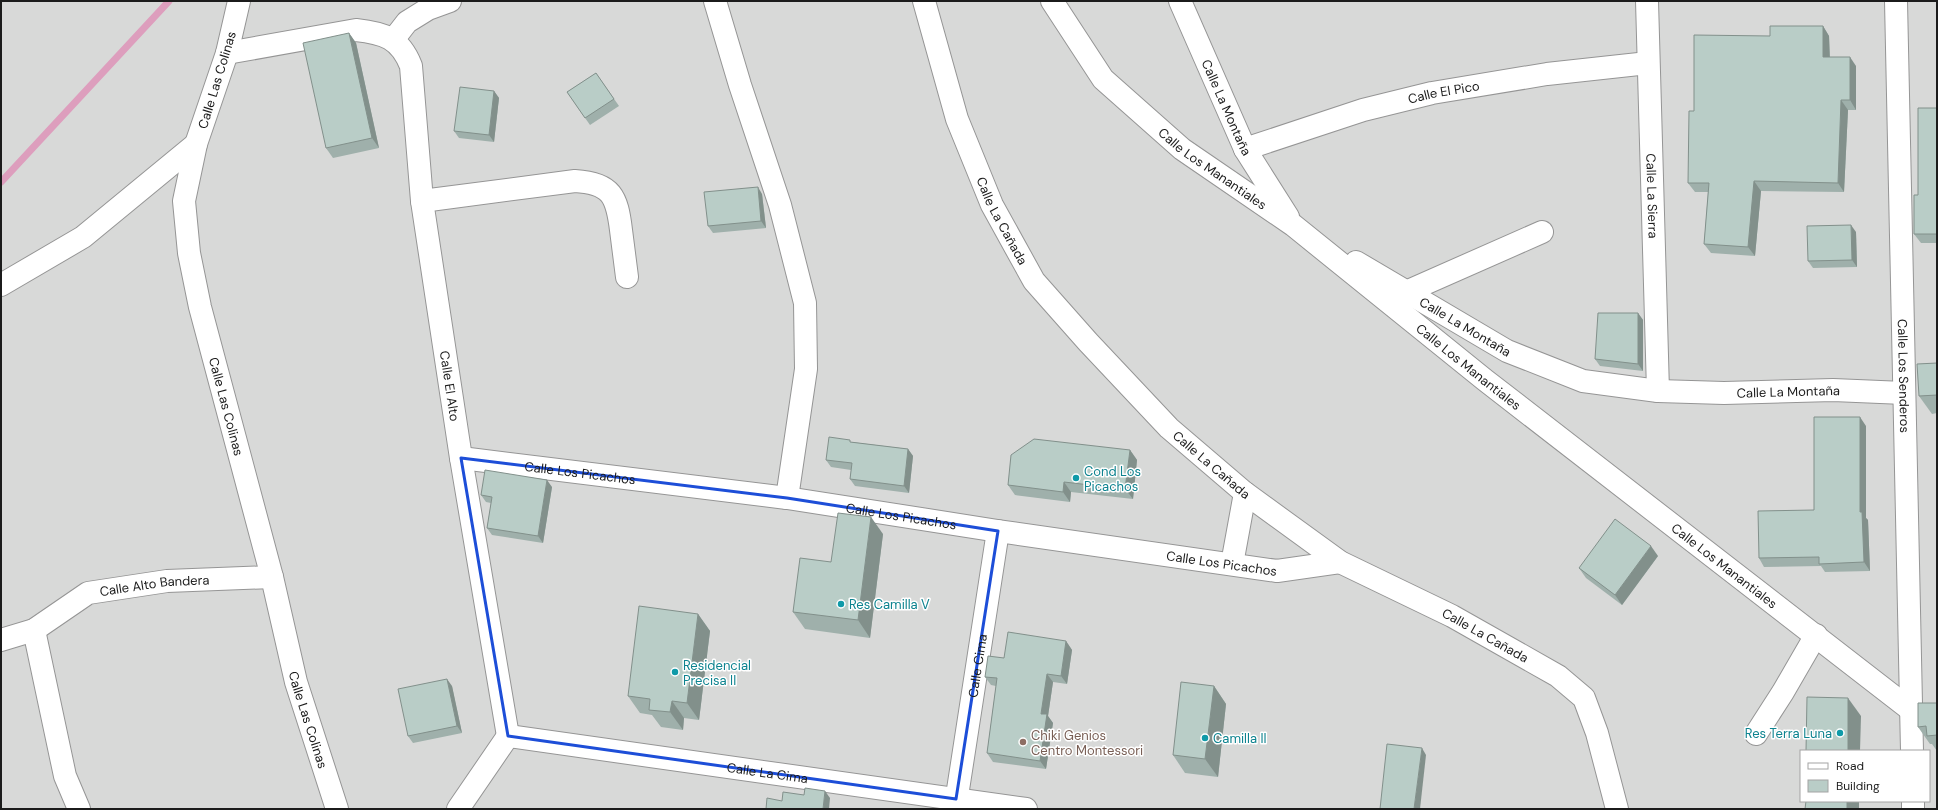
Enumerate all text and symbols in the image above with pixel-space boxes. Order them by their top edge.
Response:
street label: Calle Las Colinas [194,29,240,131]
street label: Calle La Montaña [1198,56,1255,159]
street label: Calle El Pico [1406,77,1481,107]
street label: Calle Los Manantiales [1155,124,1270,213]
street label: Calle La Sierra [1643,153,1662,239]
street label: Calle La Cañada [973,174,1032,268]
street label: Calle La Montaña [1417,293,1514,360]
street label: Calle Los Manantiales [1413,319,1525,414]
street label: Calle Los Senderos [1894,319,1914,433]
street label: Calle El Alto [436,350,464,423]
street label: Calle Las Colinas [205,355,248,457]
street label: Calle La Montaña [1736,382,1840,401]
street label: Calle La Cañada [1169,427,1254,503]
street label: Calle Los Picachos [524,457,637,488]
place label: Cond Los Picachos [1084,463,1141,495]
marker: Cond Los Picachos [1071,473,1081,483]
street label: Calle Los Picachos [845,499,958,533]
street label: Calle Los Manantiales [1668,519,1781,612]
street label: Calle Los Picachos [1165,547,1278,579]
street label: Calle Alto Bandera [98,571,210,600]
place label: Res Camilla V [849,596,930,613]
marker: Res Camilla V [836,599,846,609]
street label: Calle La Cañada [1439,604,1532,666]
street label: Calle Cima [964,633,990,699]
place label: Residencial Precisa II [683,657,751,689]
marker: Residencial Precisa II [670,667,680,677]
street label: Calle Las Colinas [285,670,332,771]
place label: Res Terra Luna [1745,725,1832,742]
place label: Chiki Genios Centro Montessori [1031,727,1143,759]
marker: Res Terra Luna [1835,728,1845,738]
place label: Camilla II [1213,730,1267,747]
marker: Camilla II [1200,733,1210,743]
marker: Chiki Genios Centro Montessori [1018,737,1028,747]
legend [1800,750,1930,802]
street label: Calle La Cima [726,758,809,787]
text: Road [1836,758,1864,774]
text: Building [1836,778,1880,794]

